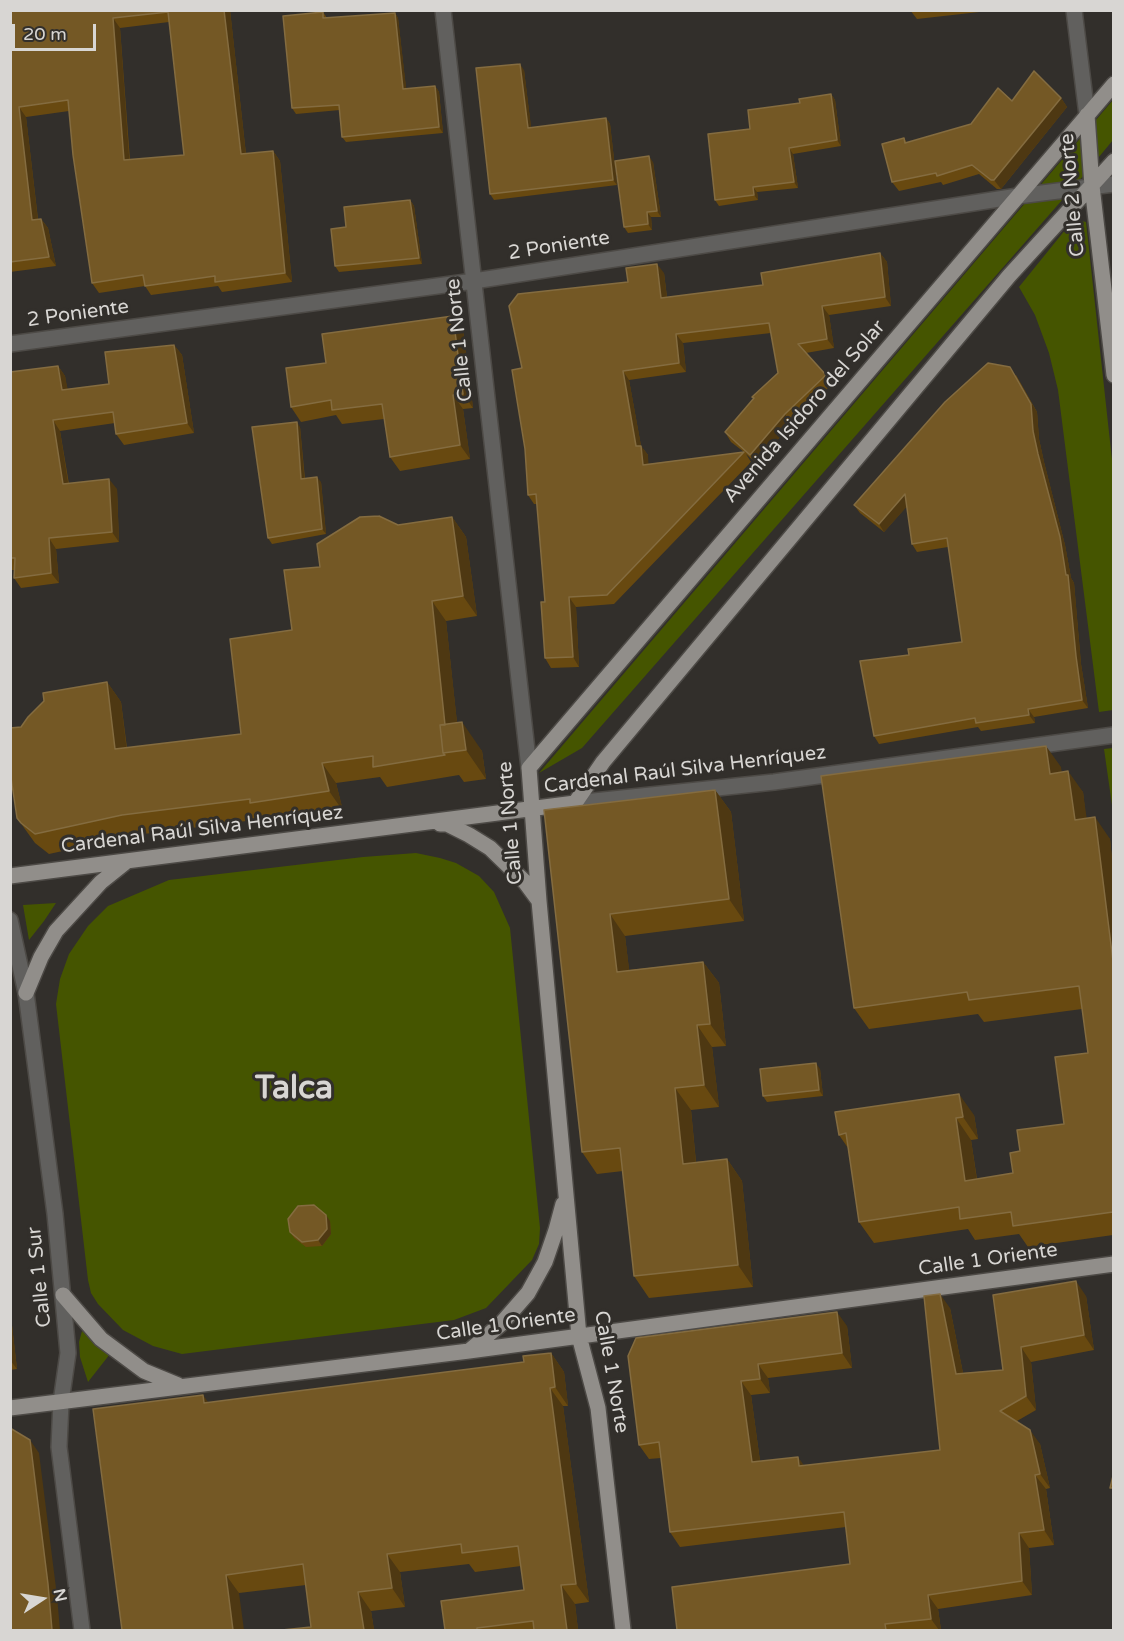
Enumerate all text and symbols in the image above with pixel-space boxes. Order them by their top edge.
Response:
scale bar [15,12,99,50]
text: 20 m [23,23,67,45]
street label: Calle 2 Norte [1056,132,1090,258]
street label: 2 Poniente [507,226,611,266]
street label: Calle 1 Norte [442,277,478,403]
street label: 2 Poniente [26,295,130,333]
street label: Avenida Isidoro del Solar [719,316,891,508]
street label: Cardenal Raúl Silva Henríquez [543,741,827,799]
street label: Calle 1 Norte [494,760,528,886]
street label: Cardenal Raúl Silva Henríquez [60,801,344,859]
district label: Talca [255,1071,333,1109]
street label: Calle 1 Sur [23,1225,57,1329]
street label: Calle 1 Oriente [917,1238,1059,1282]
street label: Calle 1 Oriente [435,1303,577,1347]
street label: Calle 1 Norte [588,1309,634,1435]
north arrow [12,1569,72,1629]
text: N [48,1587,71,1604]

